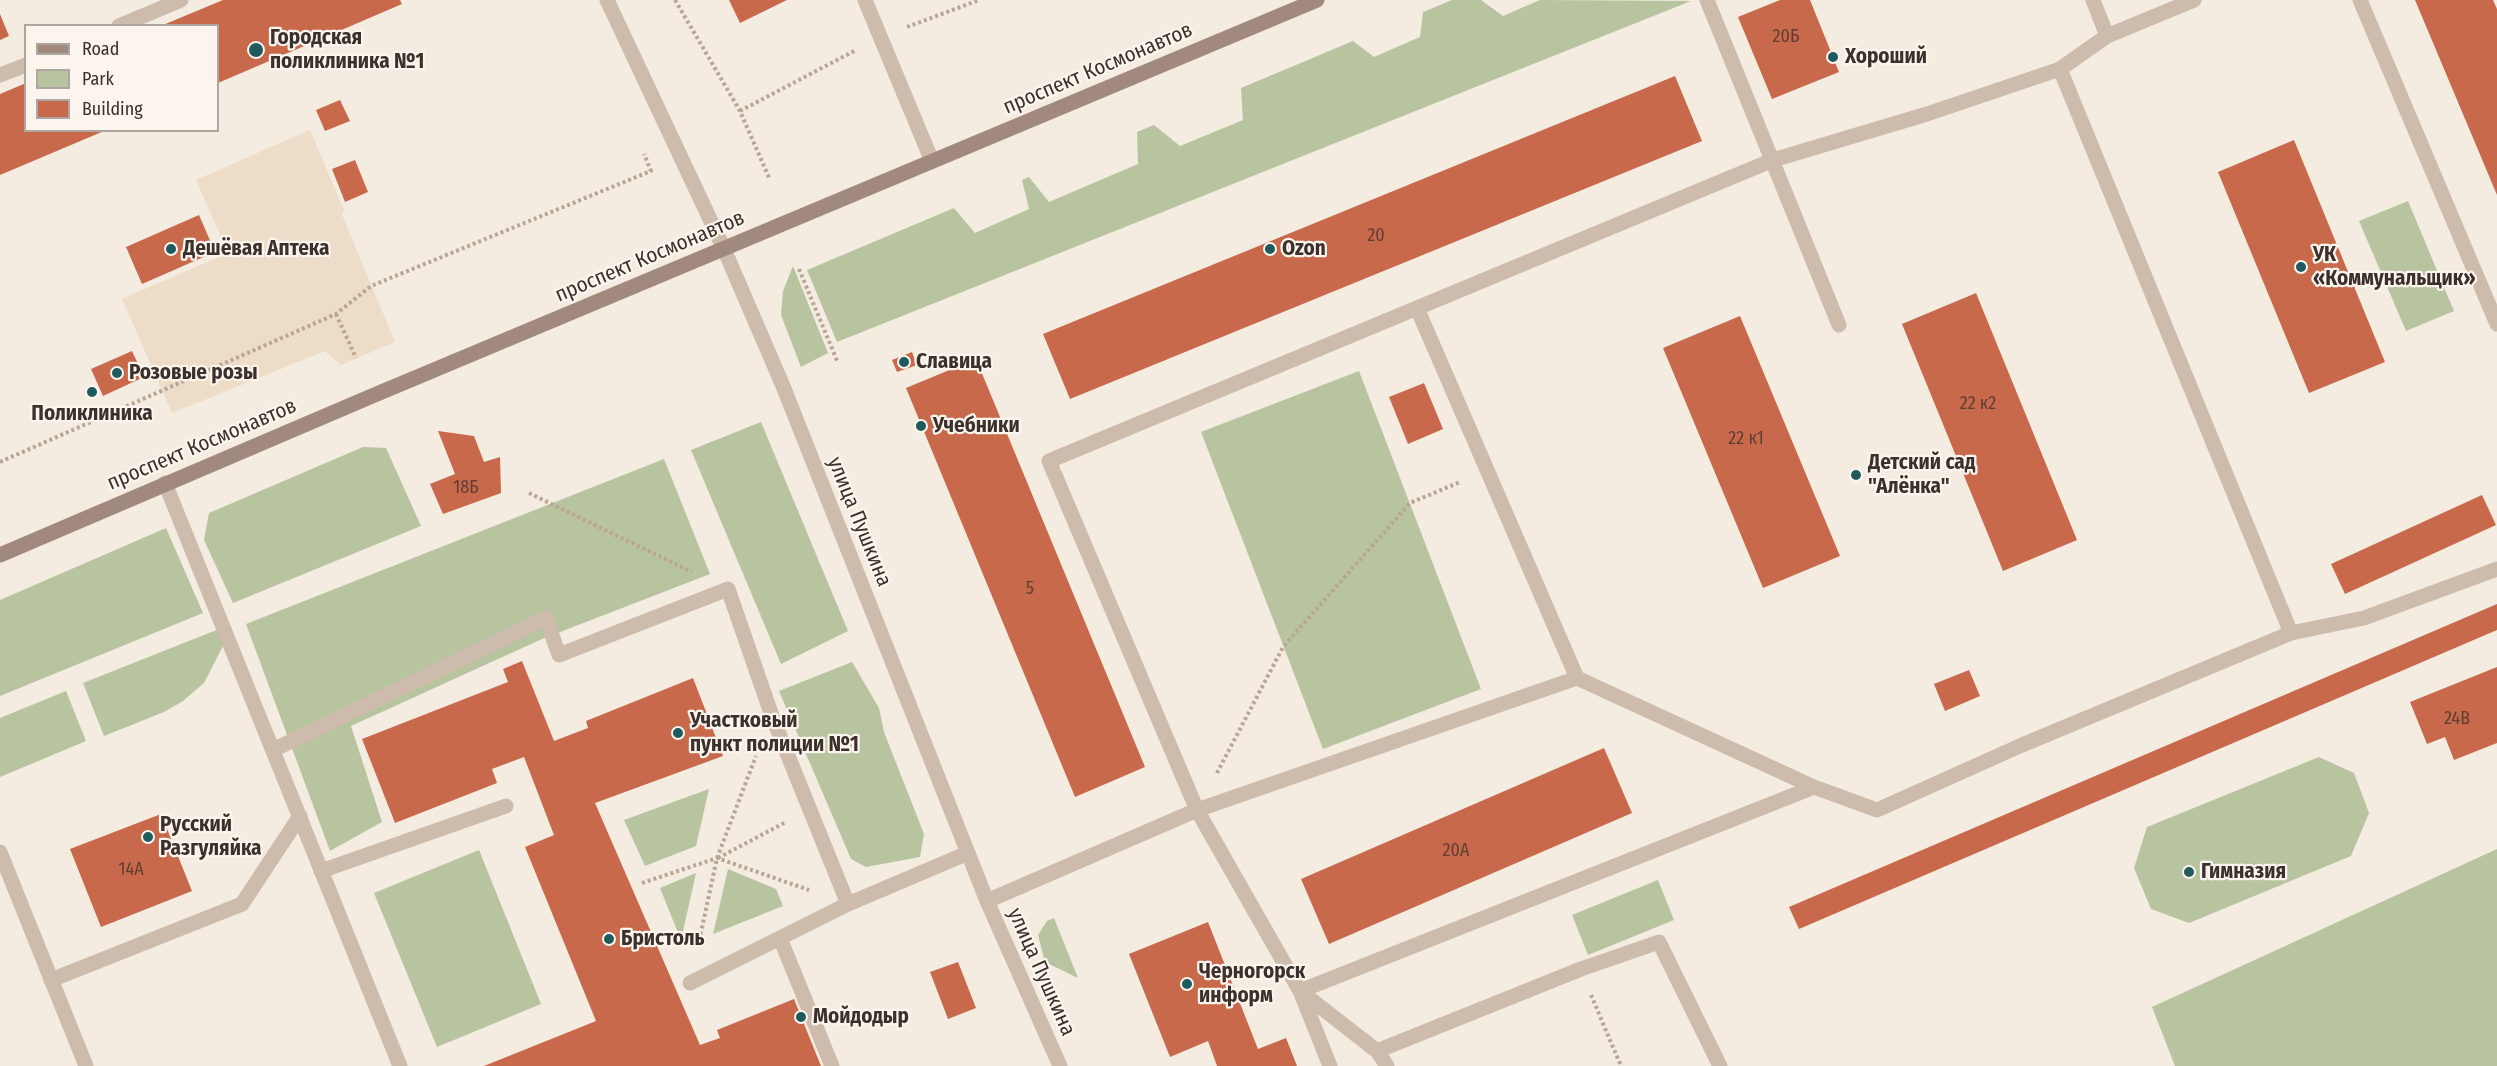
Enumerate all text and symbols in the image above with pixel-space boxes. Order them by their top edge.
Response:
street label: проспект Космонавтов [1000,18,1196,120]
legend [24,24,219,132]
place label: Городская поликлиника №1 [270,25,424,75]
house number: 20Б [1773,26,1799,48]
text: Road [82,38,119,60]
marker: Городская поликлиника №1 [247,41,265,59]
place label: Хороший [1845,44,1927,70]
marker: Хороший [1826,50,1840,64]
text: Park [82,68,114,90]
text: Building [82,98,143,120]
street label: проспект Космонавтов [552,206,748,308]
house number: 20 [1367,225,1385,247]
place label: Дешёвая Аптека [183,236,329,262]
place label: Ozon [1282,236,1326,262]
marker: Дешёвая Аптека [164,242,178,256]
marker: Ozon [1263,242,1277,256]
place label: УК «Коммунальщик» [2313,242,2475,292]
marker: УК «Коммунальщик» [2294,260,2308,274]
place label: Славица [916,349,992,375]
marker: Славица [897,355,911,369]
place label: Розовые розы [129,360,258,386]
marker: Розовые розы [110,366,124,380]
marker: Поликлиника [85,385,99,399]
house number: 22 к2 [1960,393,1996,415]
street label: проспект Космонавтов [104,394,300,496]
place label: Поликлиника [31,401,153,427]
place label: Учебники [933,413,1020,439]
marker: Учебники [914,419,928,433]
house number: 22 к1 [1728,428,1764,450]
place label: Детский сад "Алёнка" [1868,450,1975,500]
street label: улица Пушкина [822,454,896,590]
marker: Детский сад "Алёнка" [1849,468,1863,482]
house number: 18Б [453,477,479,499]
house number: 5 [1026,578,1034,600]
place label: Участковый пункт полиции №1 [690,708,859,758]
house number: 24В [2444,708,2470,730]
marker: Участковый пункт полиции №1 [671,726,685,740]
place label: Русский Разгуляйка [160,812,262,862]
marker: Русский Разгуляйка [141,830,155,844]
house number: 20А [1443,840,1469,862]
house number: 14А [118,859,144,881]
place label: Гимназия [2201,859,2286,885]
marker: Гимназия [2182,865,2196,879]
street label: улица Пушкина [1002,904,1080,1040]
place label: Бристоль [621,926,704,952]
marker: Бристоль [602,932,616,946]
place label: Черногорск информ [1199,959,1305,1009]
marker: Черногорск информ [1180,977,1194,991]
place label: Мойдодыр [813,1004,909,1030]
marker: Мойдодыр [794,1010,808,1024]

